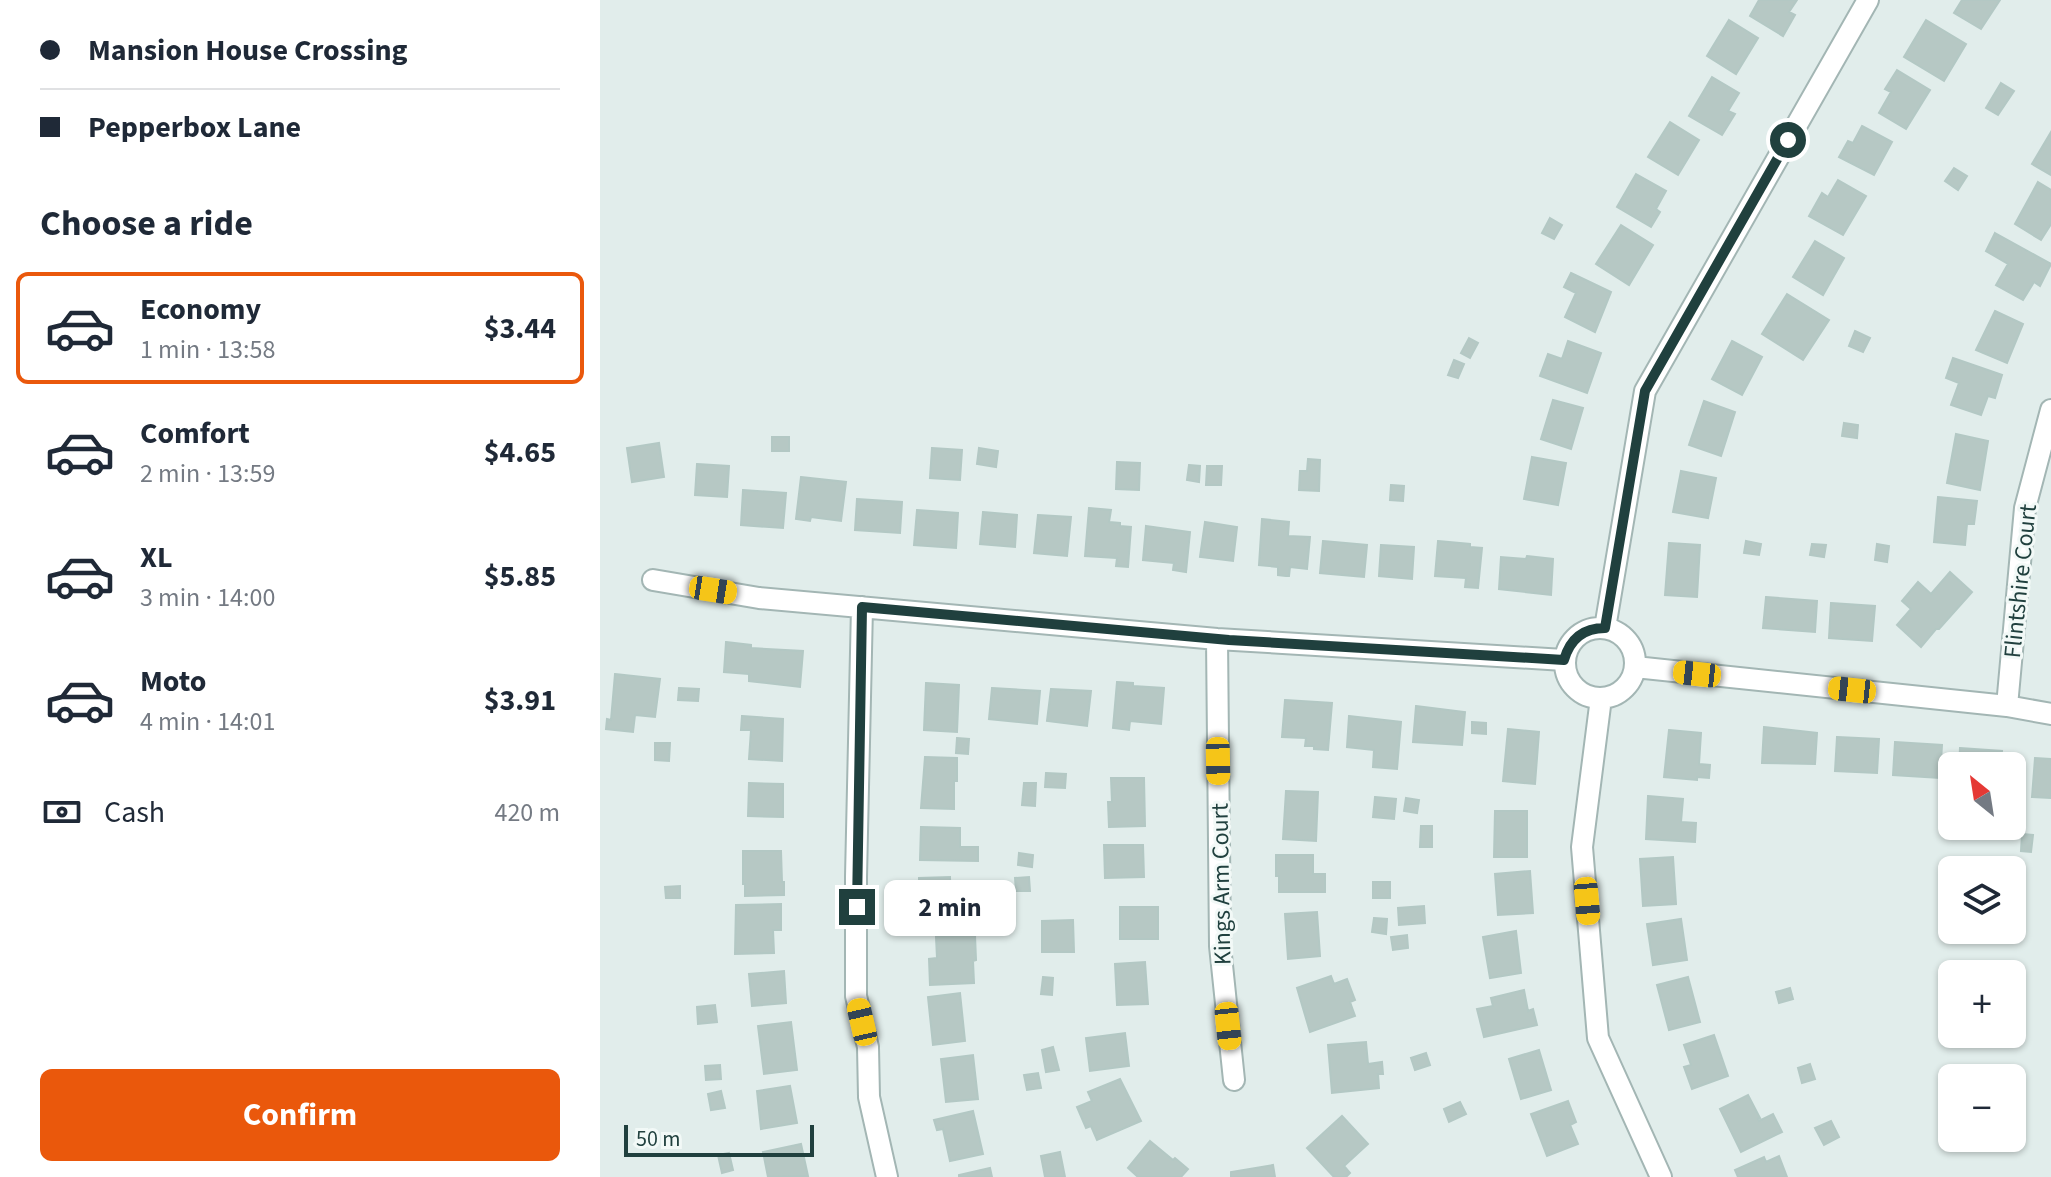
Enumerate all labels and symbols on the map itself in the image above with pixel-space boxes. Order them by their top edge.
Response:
route start [1770,122,1806,158]
street label: Flintshire Court [1995,502,2046,660]
car [687,574,739,606]
car [1672,660,1722,688]
car [1827,676,1877,704]
car [1206,737,1230,785]
north arrow [1938,752,2026,840]
street label: Kings Arm Court [1203,803,1240,965]
car [1573,876,1601,926]
callout: 2 min [885,879,1017,935]
route end [839,889,875,925]
car [845,996,879,1048]
car [1214,1001,1242,1051]
scale bar [624,1121,814,1157]

